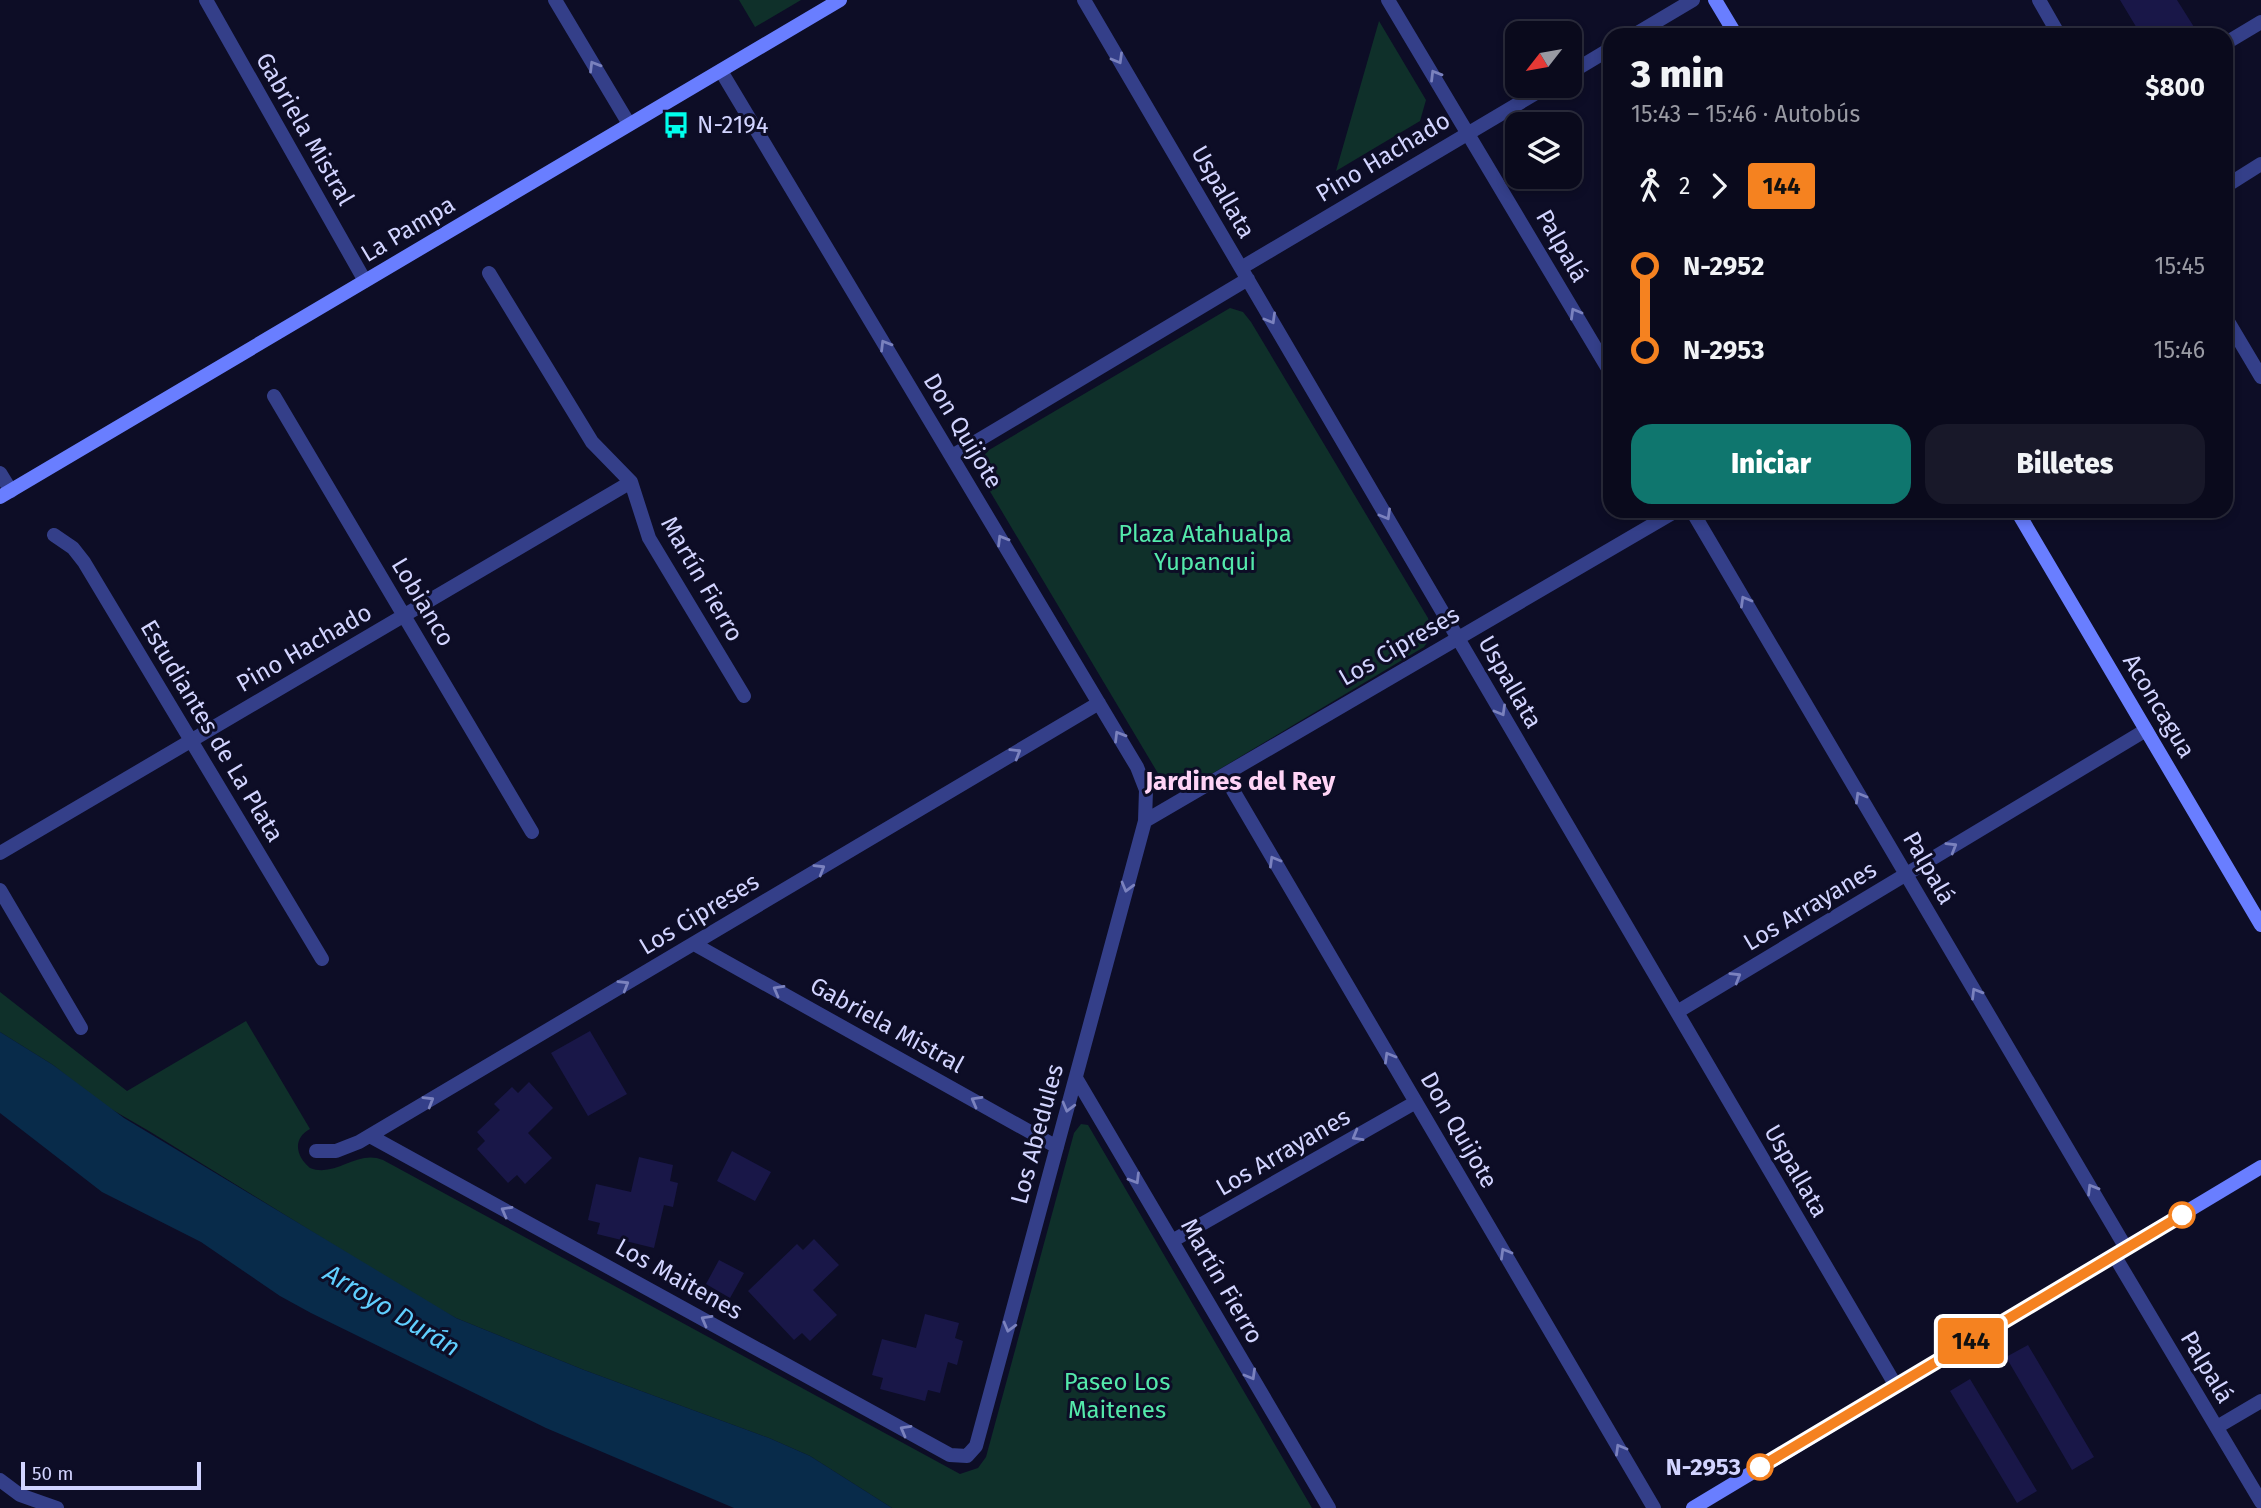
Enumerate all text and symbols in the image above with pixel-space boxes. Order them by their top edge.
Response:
north arrow [1505,21,1582,98]
map controls [1505,21,1582,189]
street label: Gabriela Mistral [250,48,360,210]
one-way arrow [1110,51,1123,64]
text: 3 min [1631,51,1724,97]
one-way arrow [590,60,603,73]
one-way arrow [1430,69,1443,82]
text: $800 [2145,72,2205,103]
text: 15:43 – 15:46 · Autobús [1631,100,1860,128]
street label: Pino Hachado [1311,106,1455,208]
bus stop icon: N-2194 [661,110,691,140]
place label: N-2194 [697,111,769,139]
button: layers [1505,112,1582,189]
street label: Uspallata [1185,141,1261,243]
icon: walk [1631,167,1669,205]
icon: forward [1700,167,1738,205]
text: 2 [1679,172,1690,200]
text: 144 [1762,172,1801,200]
street label: La Pampa [356,190,460,268]
street label: Palpalá [1530,205,1594,287]
text: N-2952 [1683,251,1764,282]
text: 15:45 [2155,252,2205,280]
one-way arrow [1571,307,1584,320]
one-way arrow [1262,311,1275,324]
text: N-2953 [1683,335,1765,366]
text: 15:46 [2154,336,2205,364]
one-way arrow [881,339,894,352]
street label: Don Quijote [918,368,1008,494]
button: Iniciar [1631,424,1911,504]
button: Billetes [1925,424,2205,504]
one-way arrow [1377,507,1390,520]
street label: Martín Fierro [655,512,749,646]
park label: Plaza Atahualpa Yupanqui [1118,520,1292,576]
one-way arrow [997,535,1010,548]
street label: Lobianco [386,553,460,651]
one-way arrow [1740,596,1753,609]
street label: Pino Hachado [231,598,377,698]
street label: Los Cipreses [1334,600,1464,692]
street label: Estudiantes de La Plata [135,615,289,847]
street label: Uspallata [1472,631,1548,733]
street label: Aconcagua [2117,649,2201,763]
one-way arrow [1492,704,1505,717]
one-way arrow [1114,730,1127,743]
one-way arrow [1008,748,1021,761]
district label: Jardines del Rey [1144,766,1336,797]
one-way arrow [1856,792,1869,805]
street label: Palpalá [1897,827,1961,909]
one-way arrow [1944,842,1957,855]
one-way arrow [1269,855,1282,868]
street label: Los Arrayanes [1739,855,1881,957]
one-way arrow [813,864,826,877]
street label: Los Cipreses [634,867,764,961]
one-way arrow [1121,881,1135,893]
street label: Gabriela Mistral [805,971,969,1079]
one-way arrow [1728,972,1741,985]
one-way arrow [617,980,630,993]
one-way arrow [772,985,785,998]
one-way arrow [1971,988,1984,1001]
one-way arrow [1384,1051,1397,1064]
street label: Los Abedules [1005,1061,1069,1207]
street label: Don Quijote [1415,1067,1503,1193]
one-way arrow [421,1096,434,1109]
one-way arrow [971,1096,984,1109]
one-way arrow [1062,1101,1076,1113]
street label: Los Arrayanes [1211,1102,1355,1202]
street label: Uspallata [1758,1120,1834,1222]
one-way arrow [1351,1128,1364,1141]
one-way arrow [1127,1171,1140,1184]
one-way arrow [2087,1184,2100,1197]
unlabelled marker [2169,1202,2195,1228]
one-way arrow [501,1206,514,1219]
street label: Martín Fierro [1175,1214,1269,1348]
street label: Los Maitenes [610,1233,748,1325]
one-way arrow [1500,1248,1513,1261]
water label: Arroyo Durán [317,1257,466,1363]
one-way arrow [701,1315,713,1328]
line badge: 144 [1931,1318,2011,1364]
one-way arrow [1003,1320,1017,1332]
street label: Palpalá [2175,1326,2239,1408]
text: 144 [1952,1327,1990,1355]
one-way arrow [1243,1367,1256,1380]
park label: Paseo Los Maitenes [1064,1368,1170,1424]
one-way arrow [900,1425,912,1438]
one-way arrow [1615,1444,1628,1457]
place label: N-2953 [1666,1453,1741,1481]
marker: N-2953 [1747,1454,1773,1480]
scale bar [21,1459,201,1491]
text: 50 m [32,1462,73,1485]

